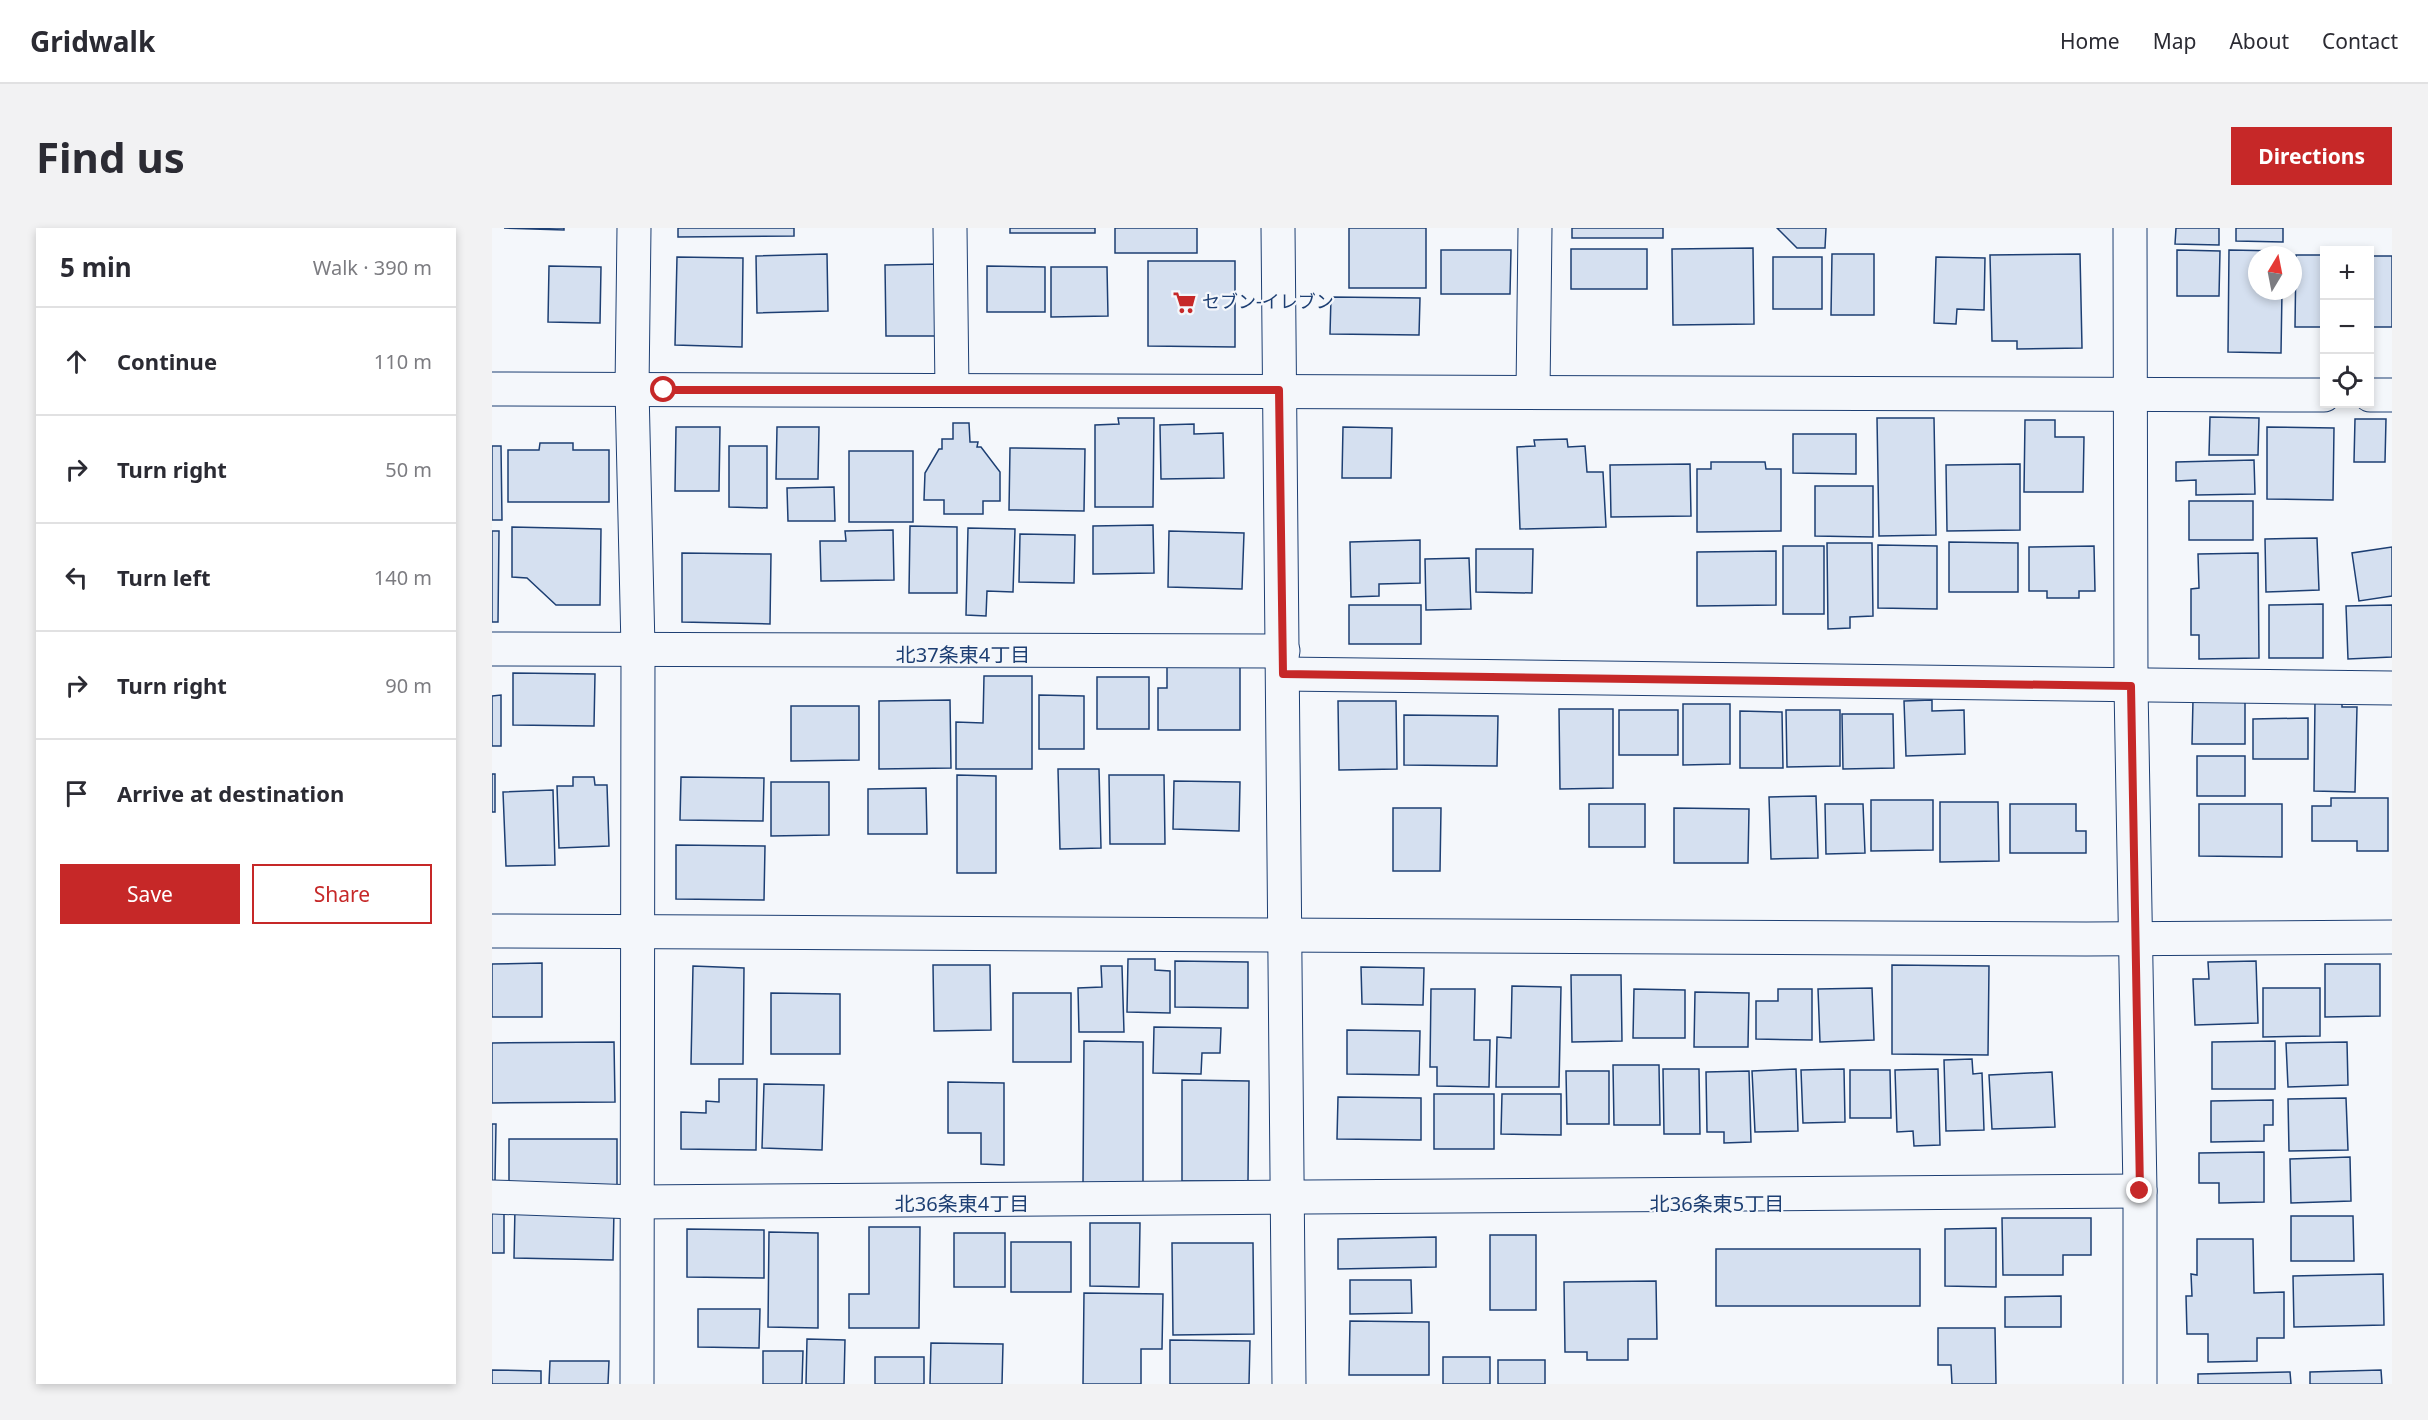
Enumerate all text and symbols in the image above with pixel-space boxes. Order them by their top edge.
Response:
text: Gridwalk [30,22,155,60]
text: Home [2060,27,2120,55]
text: Map [2153,27,2196,55]
text: About [2229,27,2289,55]
text: Contact [2322,27,2398,55]
button: Directions [2231,127,2392,185]
text: Find us [36,128,185,185]
north arrow [2248,246,2302,300]
map controls [2320,246,2374,408]
button: + [2320,246,2374,300]
text: 5 min [60,249,132,285]
text: Walk · 390 m [313,254,432,281]
supermarket icon: セブン-イレブン [1171,289,1197,315]
place label: セブン-イレブン [1202,289,1334,313]
button: − [2320,300,2374,354]
icon: ahead [60,345,93,378]
text: Continue [117,346,217,376]
text: 110 m [374,348,432,375]
button: locate [2320,354,2374,408]
route start [650,376,676,402]
icon: right [60,453,93,486]
text: Turn right [117,454,227,484]
text: 50 m [385,456,432,483]
icon: left [60,561,93,594]
text: Turn left [117,562,211,592]
text: 140 m [374,564,432,591]
district label: 北37条東4丁目 [896,641,1030,668]
icon: right [60,669,93,702]
text: Turn right [117,670,227,700]
text: 90 m [385,672,432,699]
icon: arrive [60,777,93,810]
text: Arrive at destination [117,778,344,808]
button: Save [60,864,240,924]
button: Share [252,864,432,924]
route end [2126,1177,2152,1203]
district label: 北36条東4丁目 [895,1190,1029,1217]
district label: 北36条東5丁目 [1650,1190,1784,1217]

